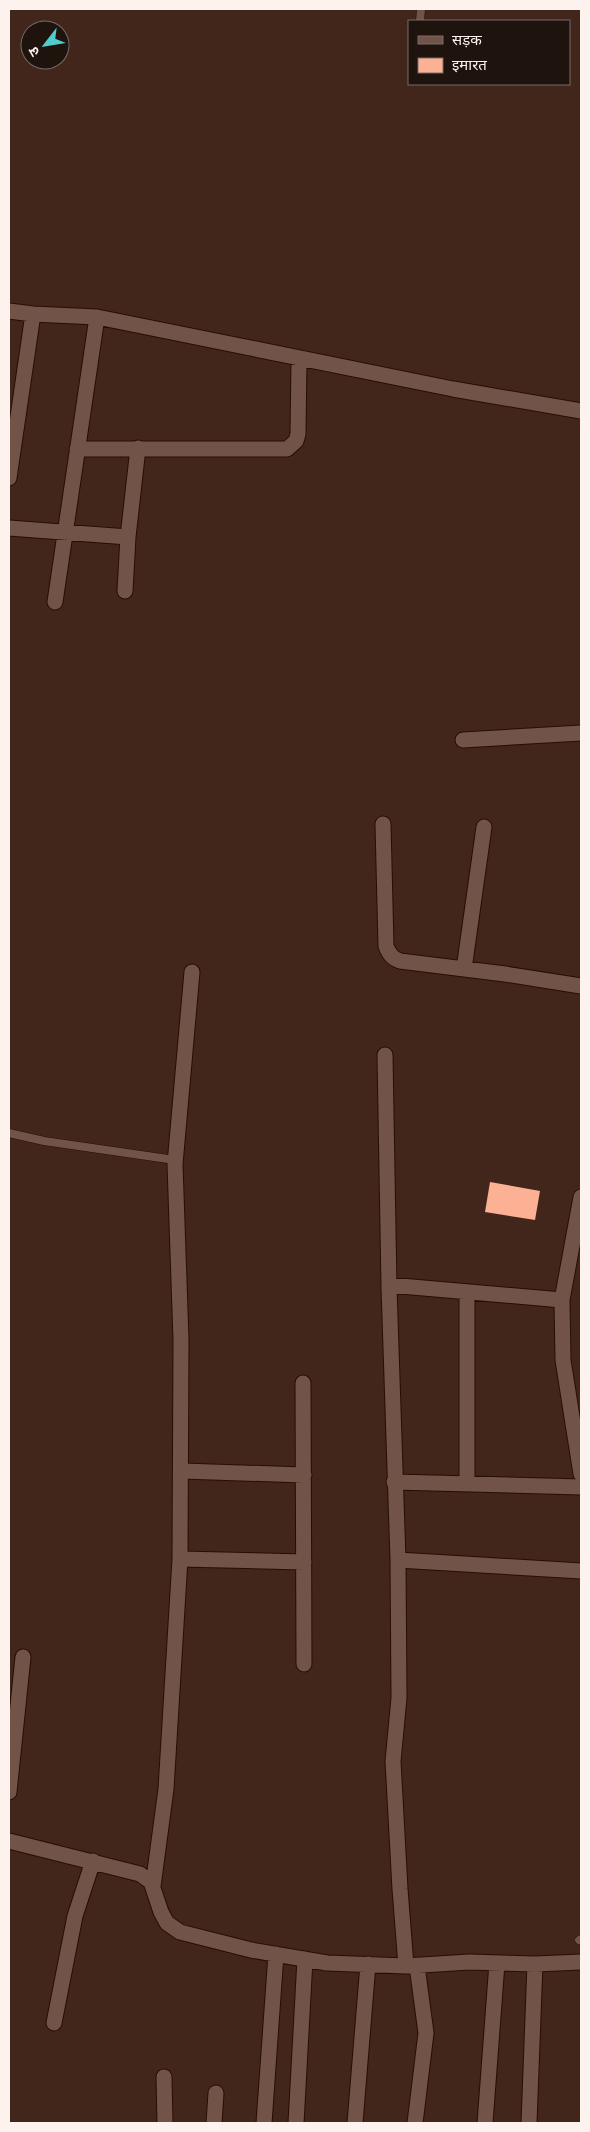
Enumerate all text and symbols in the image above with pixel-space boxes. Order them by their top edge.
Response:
north arrow [20,20,70,70]
legend [408,20,570,85]
text: सड़क [452,30,482,48]
text: उ [24,43,43,60]
text: इमारत [452,55,487,73]

